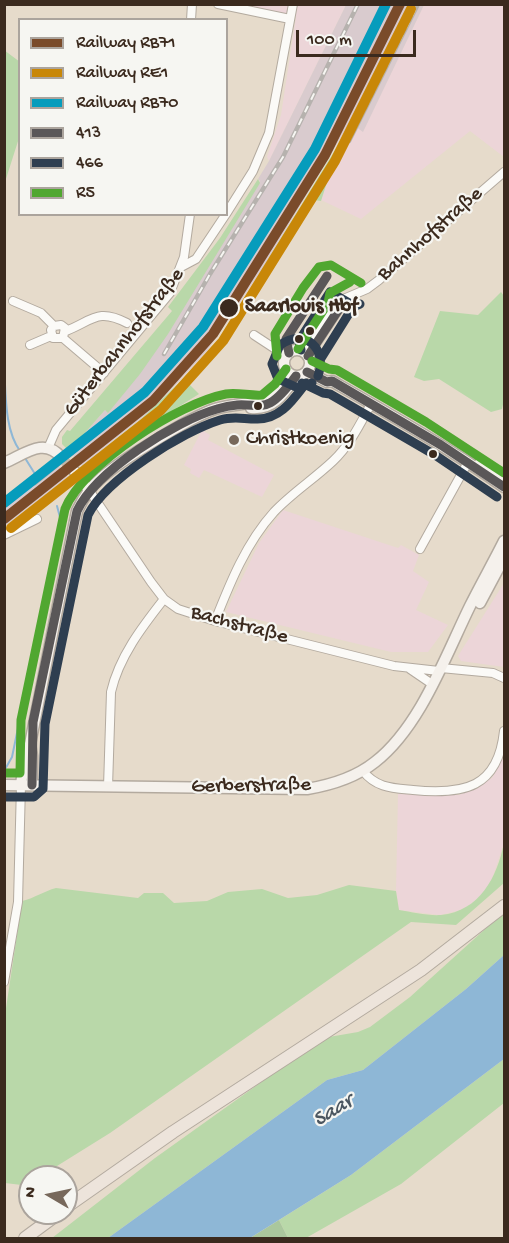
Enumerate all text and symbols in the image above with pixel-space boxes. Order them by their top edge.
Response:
legend [18,18,228,216]
scale bar [299,18,419,56]
text: 100 m [307,30,352,51]
text: Railway RB71 [76,33,176,54]
text: Railway RE1 [76,63,168,84]
text: Railway RB70 [76,93,179,114]
text: 413 [76,123,101,144]
text: 466 [76,153,103,174]
street label: Bahnhofstraße [373,182,489,288]
text: R5 [76,183,95,204]
street label: Güterbahnhofstraße [59,264,191,422]
place label: Saarlouis Hbf [245,295,358,321]
marker: Saarlouis Hbf [218,297,240,319]
unlabelled marker [304,325,316,337]
unlabelled marker [293,333,305,345]
unlabelled marker [252,400,264,412]
place label: Christkoenig [246,427,355,453]
marker: Christkoenig [227,433,241,447]
unlabelled marker [427,448,439,460]
street label: Bachstraße [188,601,290,651]
street label: Gerberstraße [191,773,311,801]
water label: Saar [309,1090,359,1134]
north arrow [18,1165,78,1225]
text: N [22,1186,42,1199]

